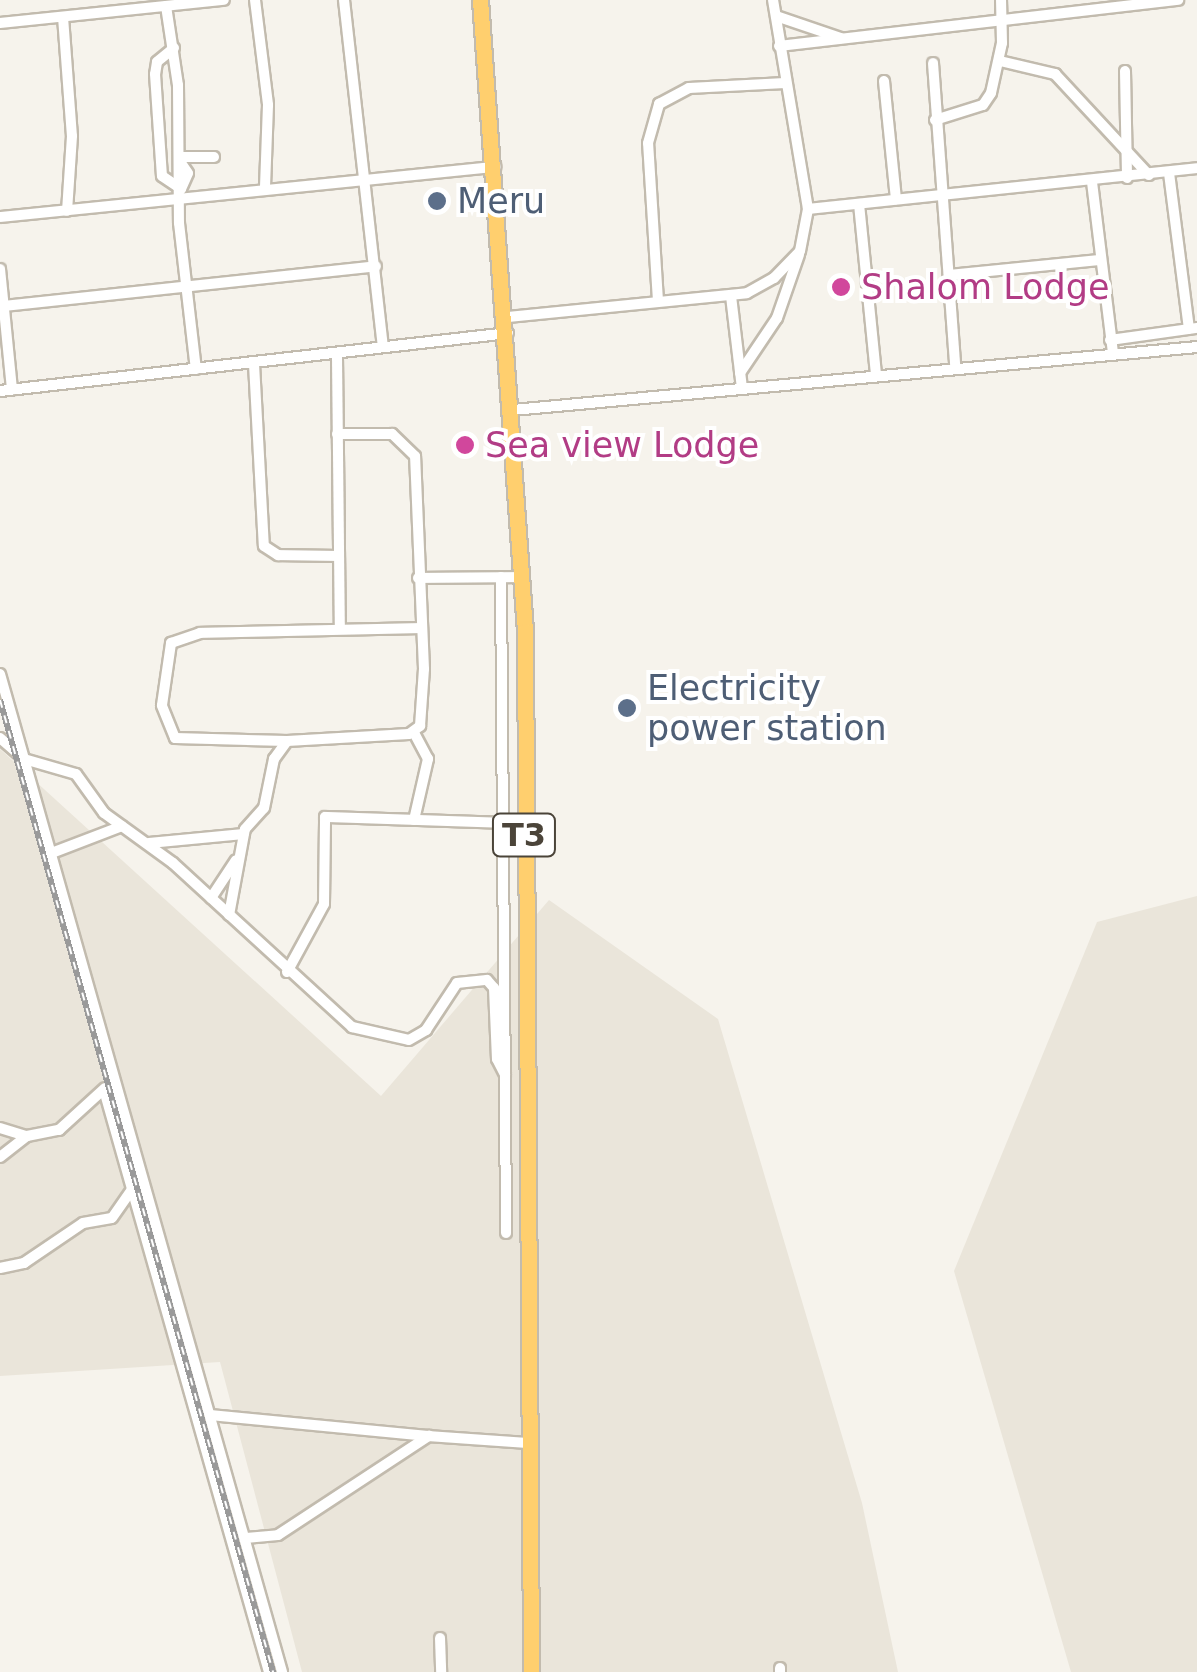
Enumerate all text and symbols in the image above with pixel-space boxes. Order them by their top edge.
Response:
place label: Meru [457,180,545,222]
marker: Meru [426,190,448,212]
place label: Shalom Lodge [861,266,1109,308]
marker: Shalom Lodge [830,276,852,298]
place label: Sea view Lodge [485,424,759,466]
marker: Sea view Lodge [454,434,476,456]
place label: Electricity power station [647,667,887,749]
marker: Electricity power station [616,697,638,719]
road number: T3 [492,808,556,862]

